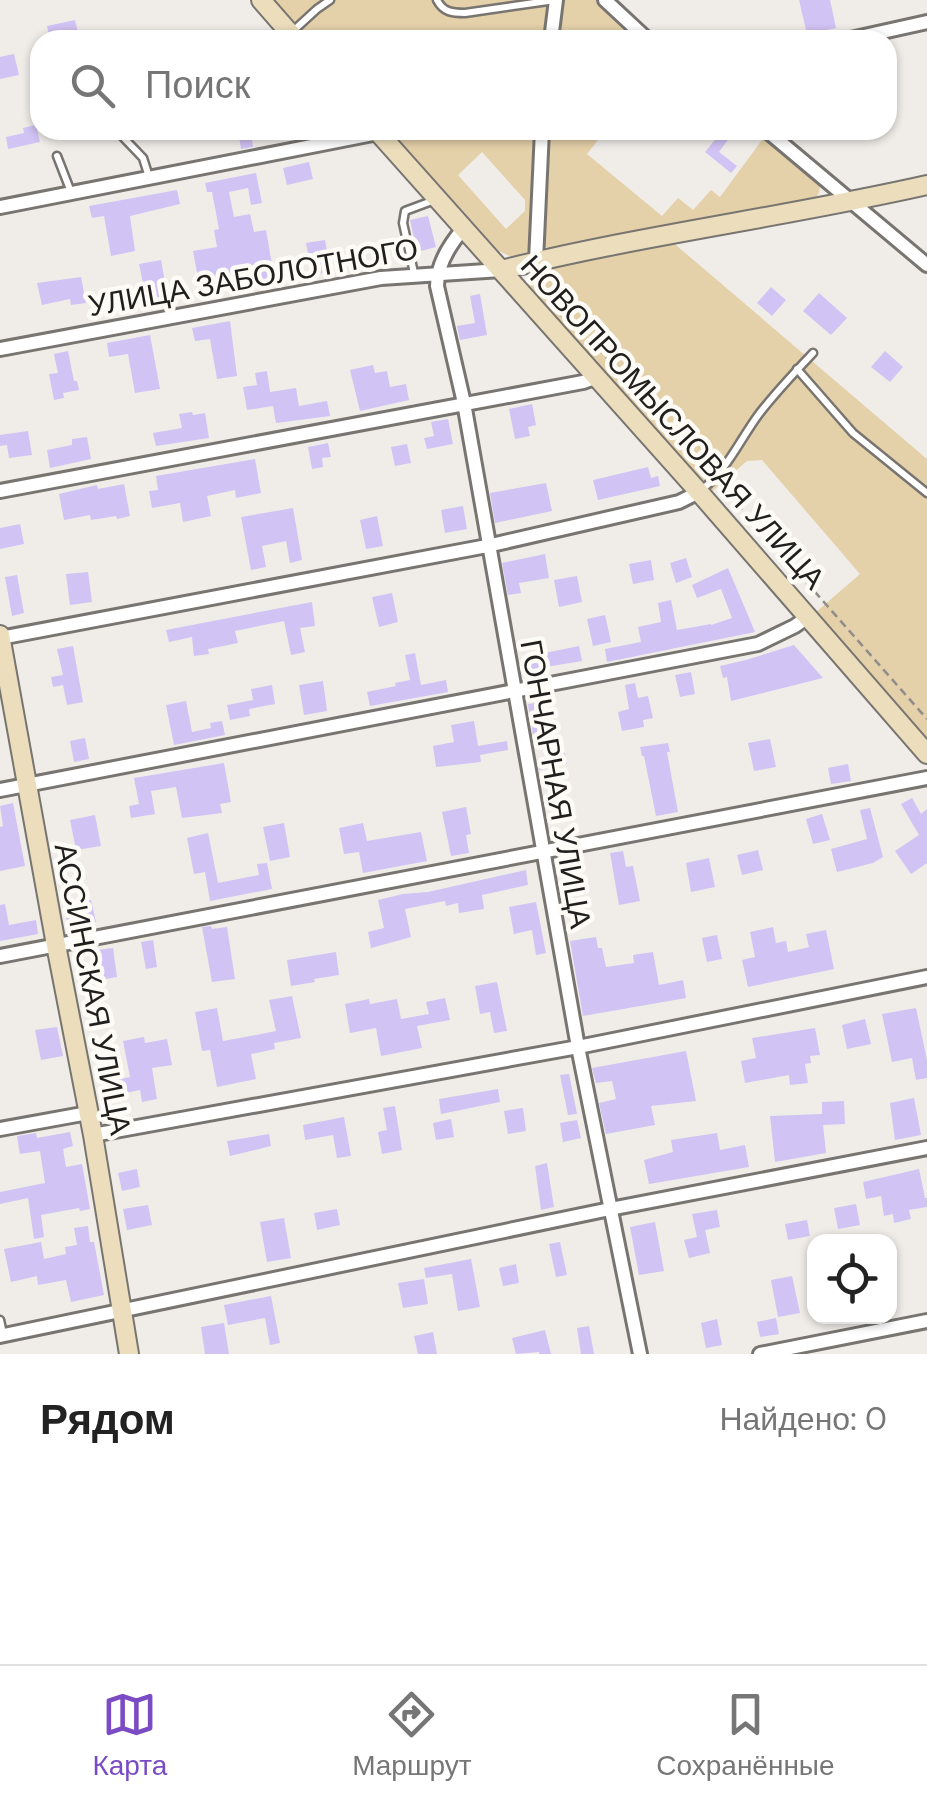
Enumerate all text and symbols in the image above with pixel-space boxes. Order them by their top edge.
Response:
search box [30,30,897,140]
icon: search [65,58,120,113]
text: Поиск [145,60,250,110]
street label: УЛИЦА ЗАБОЛОТНОГО [85,229,421,325]
street label: НОВОПРОМЫСЛОВАЯ УЛИЦА [512,247,834,597]
street label: ГОНЧАРНАЯ УЛИЦА [511,637,601,931]
street label: АССИНСКАЯ УЛИЦА [46,840,140,1138]
map controls [807,1234,897,1324]
button: locate [807,1234,897,1324]
text: Рядом [40,1392,175,1447]
text: Найдено: 0 [719,1398,887,1440]
tab: Карта [92,1687,167,1784]
tab: Маршрут [352,1687,471,1784]
tab: Сохранённые [656,1687,835,1784]

